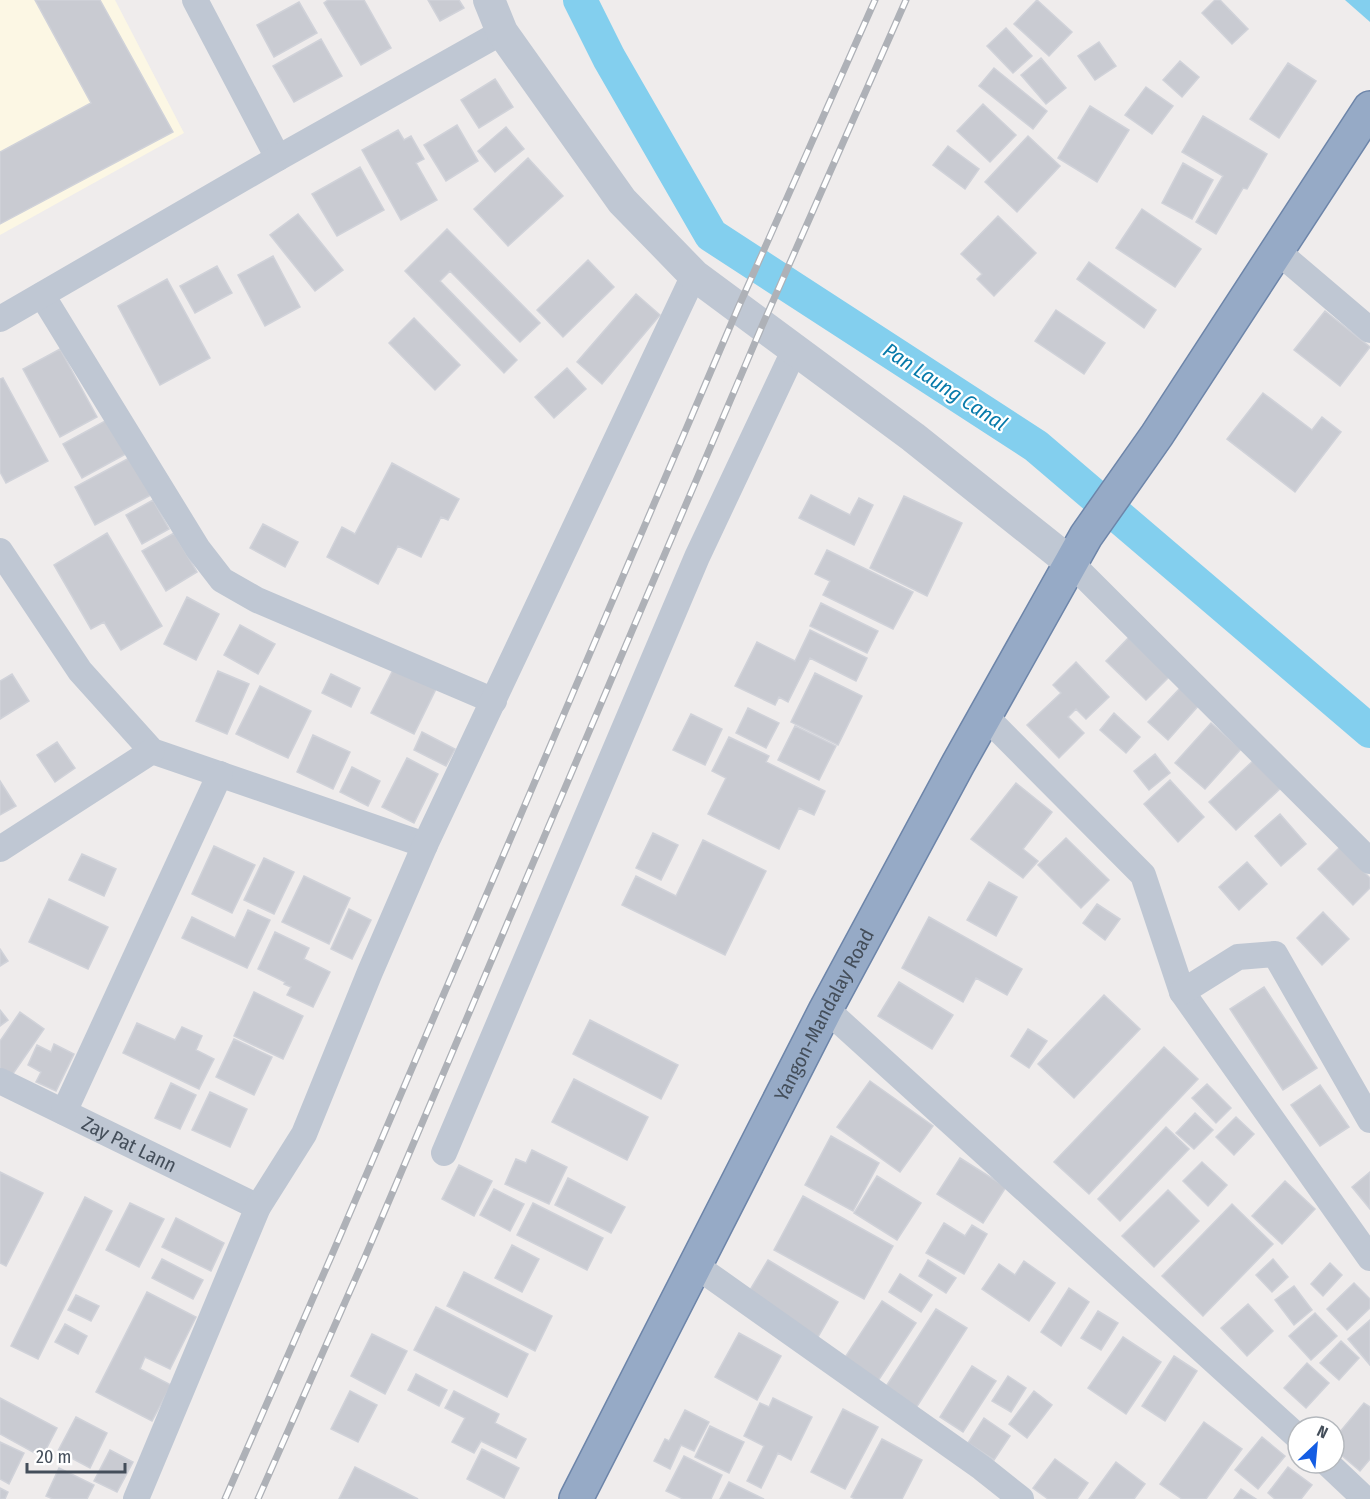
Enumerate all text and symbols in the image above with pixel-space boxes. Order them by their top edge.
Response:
water label: Pan Laung Canal [878,337,1012,437]
street label: Yangon-Mandalay Road [769,925,879,1105]
street label: Zay Pat Lann [78,1111,181,1177]
north arrow [1286,1415,1346,1475]
text: N [1314,1421,1331,1443]
scale bar [27,1436,124,1474]
text: 20 m [36,1446,71,1468]

